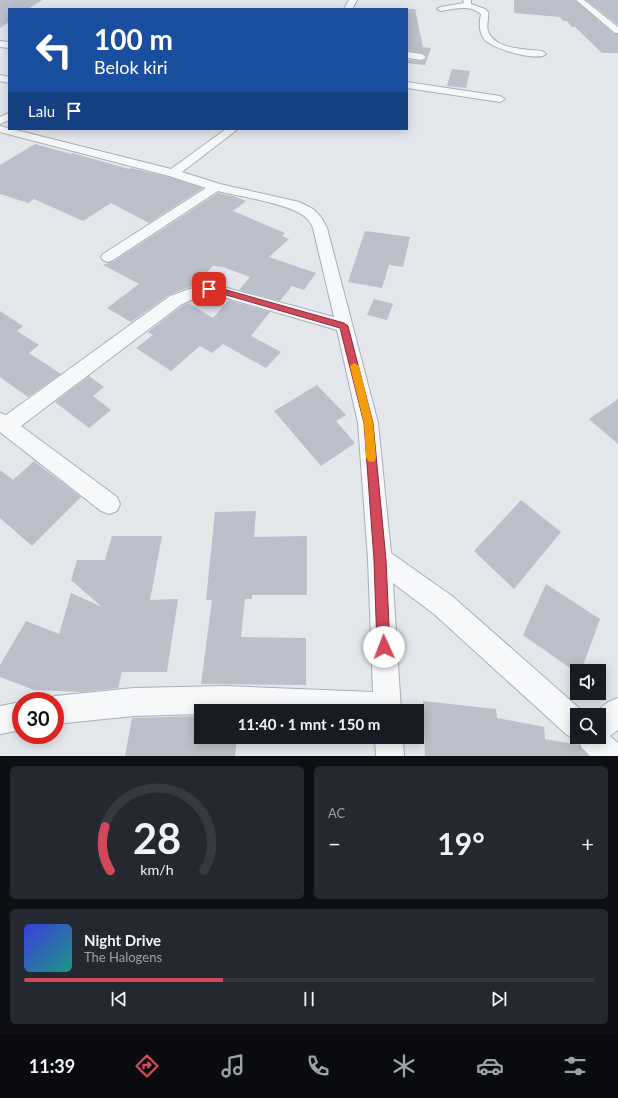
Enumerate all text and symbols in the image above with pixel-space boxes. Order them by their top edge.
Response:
text: 100 m [94,22,173,56]
icon: left [28,24,80,76]
text: Belok kiri [94,56,168,78]
icon: arrive [63,100,85,122]
text: Lalu [28,102,55,120]
pin [192,272,226,306]
icon: arrive [198,278,220,300]
position arrow [363,626,405,668]
map controls [570,664,606,744]
button: sound [570,664,606,700]
speed limit sign: 30 [12,692,64,744]
button: search [570,708,606,744]
text: 11:40 · 1 mnt · 150 m [238,715,380,733]
text: AC [328,805,345,821]
text: 28 [133,812,181,862]
text: 19° [437,825,485,861]
text: − [328,830,341,857]
text: + [581,830,594,857]
text: km/h [140,860,174,877]
text: Night Drive [84,931,161,949]
text: The Halogens [84,949,162,965]
icon: previous [108,988,130,1010]
icon: pause [298,988,320,1010]
icon: next [488,988,510,1010]
icon: directions [133,1052,161,1080]
icon: music [219,1052,247,1080]
icon: phone [304,1052,332,1080]
icon: climate [390,1052,418,1080]
icon: car [476,1052,504,1080]
icon: filters [561,1052,589,1080]
text: 11:39 [29,1055,75,1077]

